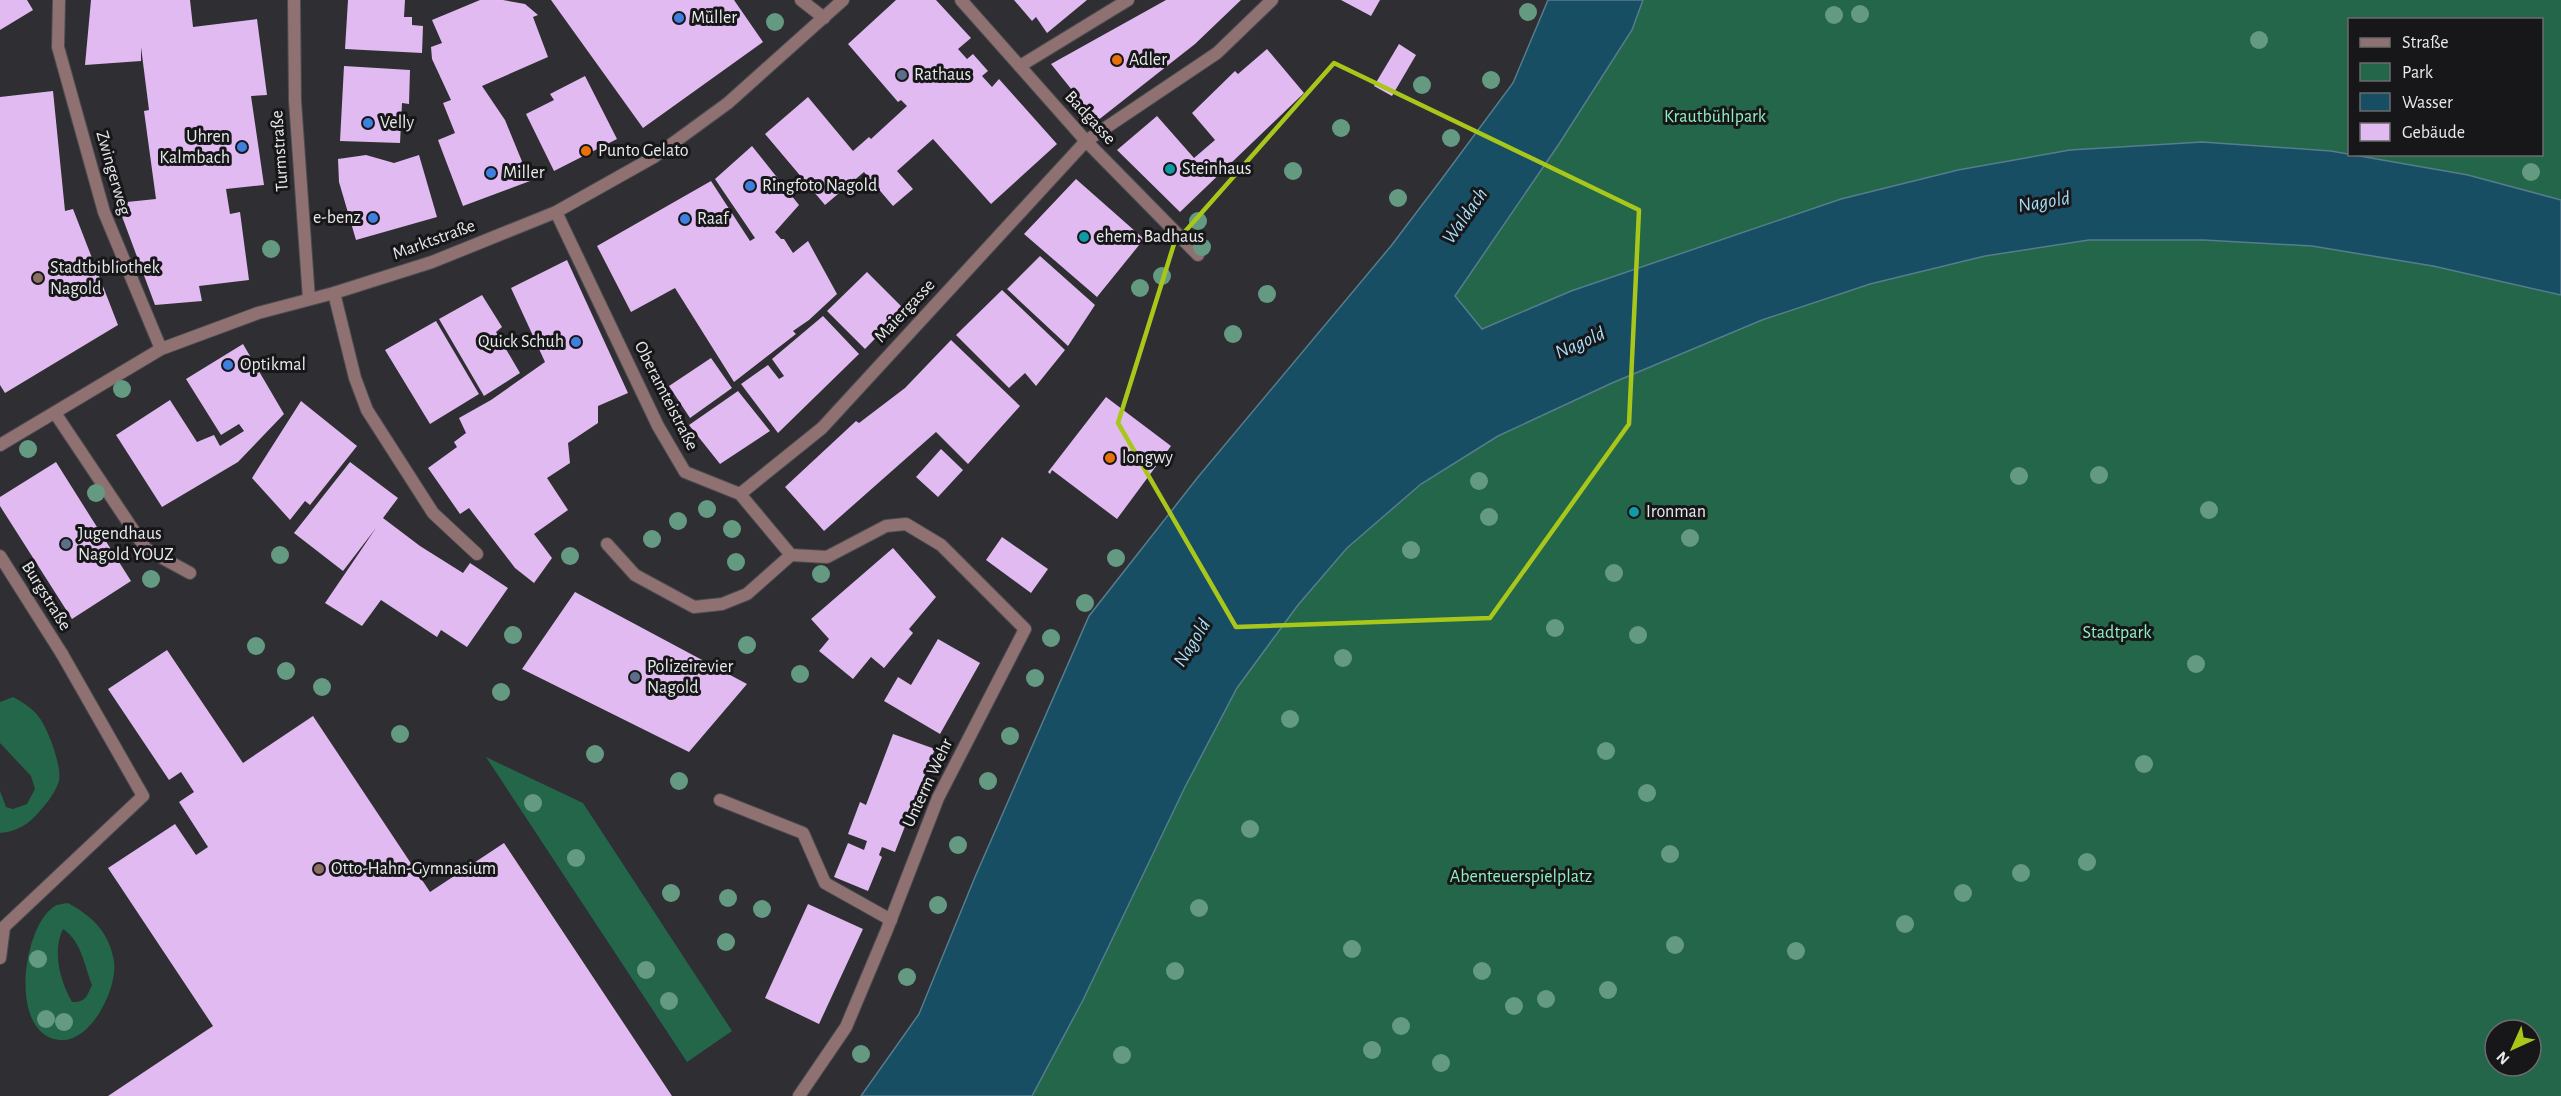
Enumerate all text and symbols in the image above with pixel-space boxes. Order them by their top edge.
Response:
place label: Müller [691,9,737,27]
marker: Müller [672,11,686,25]
legend [2348,18,2543,156]
text: Straße [2402,34,2448,52]
place label: Adler [1129,51,1167,69]
marker: Adler [1110,53,1124,67]
text: Park [2402,64,2434,82]
place label: Rathaus [914,66,971,84]
marker: Rathaus [895,68,909,82]
street label: Badgasse [1061,88,1119,148]
text: Wasser [2402,94,2453,112]
park label: Krautbühlpark [1664,108,1767,126]
street label: Turmstraße [268,110,292,192]
place label: Velly [380,114,415,132]
marker: Velly [361,116,375,130]
text: Gebäude [2402,124,2465,142]
place label: Uhren Kalmbach [159,128,230,167]
street label: Zwingerweg [92,129,134,217]
marker: Uhren Kalmbach [235,140,249,154]
place label: Punto Gelato [598,142,689,160]
marker: Punto Gelato [579,144,593,158]
place label: Steinhaus [1182,160,1251,178]
marker: Steinhaus [1163,162,1177,176]
place label: Miller [503,164,545,182]
marker: Miller [484,166,498,180]
place label: Ringfoto Nagold [762,177,877,195]
marker: Ringfoto Nagold [743,179,757,193]
water label: Waldach [1439,184,1491,248]
water label: Nagold [2017,188,2072,216]
place label: e-benz [313,209,361,227]
place label: Raaf [697,210,730,228]
marker: e-benz [366,211,380,225]
marker: Raaf [678,212,692,226]
street label: Marktstraße [390,217,478,263]
place label: ehem. Badhaus [1096,228,1204,246]
marker: ehem. Badhaus [1077,230,1091,244]
place label: Stadtbibliothek Nagold [50,259,161,298]
marker: Stadtbibliothek Nagold [31,271,45,285]
street label: Maiergasse [871,276,939,346]
water label: Nagold [1552,323,1608,363]
place label: Quick Schuh [478,333,564,351]
marker: Quick Schuh [569,335,583,349]
street label: Oberamteistraße [631,338,701,454]
place label: Optikmal [240,356,306,374]
marker: Optikmal [221,358,235,372]
place label: longwy [1122,449,1173,467]
marker: longwy [1103,451,1117,465]
place label: Ironman [1646,503,1706,521]
marker: Ironman [1627,505,1641,519]
place label: Jugendhaus Nagold YOUZ [78,525,174,564]
marker: Jugendhaus Nagold YOUZ [59,537,73,551]
street label: Burgstraße [18,558,74,634]
water label: Nagold [1170,615,1214,670]
park label: Stadtpark [2083,624,2152,642]
place label: Polizeirevier Nagold [647,658,733,697]
marker: Polizeirevier Nagold [628,670,642,684]
street label: Unterm Wehr [900,736,956,830]
place label: Otto-Hahn-Gymnasium [331,860,496,878]
marker: Otto-Hahn-Gymnasium [312,862,326,876]
park label: Abenteuerspielplatz [1450,868,1592,886]
north arrow [2483,1018,2543,1078]
text: N [2494,1048,2513,1067]

